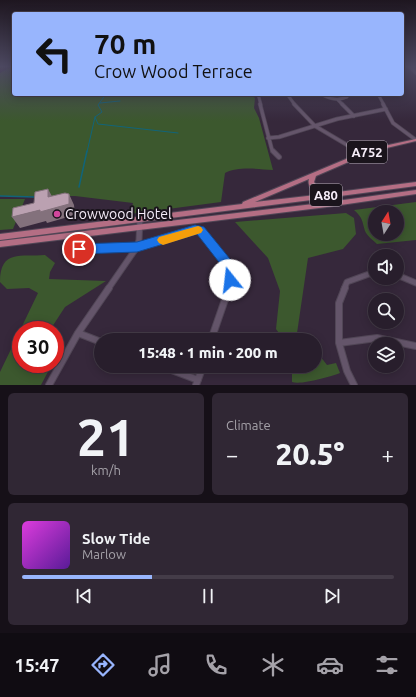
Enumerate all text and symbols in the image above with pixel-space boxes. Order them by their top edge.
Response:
icon: left [28,28,80,80]
text: 70 m [94,28,156,59]
text: Crow Wood Terrace [94,61,253,81]
road number: A752 [347,141,387,163]
road number: A80 [310,184,342,206]
north arrow [368,205,404,241]
map controls [368,205,404,373]
place label: Crowwood Hotel [65,206,172,222]
marker: Crowwood Hotel [52,209,62,219]
pin [62,232,96,266]
icon: arrive [68,238,90,260]
button: sound [368,249,404,285]
position arrow [209,259,251,301]
button: search [368,293,404,329]
speed limit sign: 30 [12,321,64,373]
button: layers [368,337,404,373]
text: 15:48 · 1 min · 200 m [138,344,278,361]
text: 21 [77,408,135,466]
text: Climate [226,418,271,432]
text: 20.5° [275,437,345,471]
text: − [226,442,238,467]
text: + [382,442,394,467]
text: km/h [91,463,121,477]
text: Slow Tide [82,530,150,547]
text: Marlow [82,547,126,561]
icon: previous [73,585,95,607]
icon: pause [197,585,219,607]
icon: next [321,585,343,607]
icon: directions [89,651,117,679]
icon: music [146,651,174,679]
icon: phone [202,651,230,679]
icon: climate [259,651,287,679]
icon: car [316,651,344,679]
icon: filters [373,651,401,679]
text: 15:47 [14,655,60,675]

